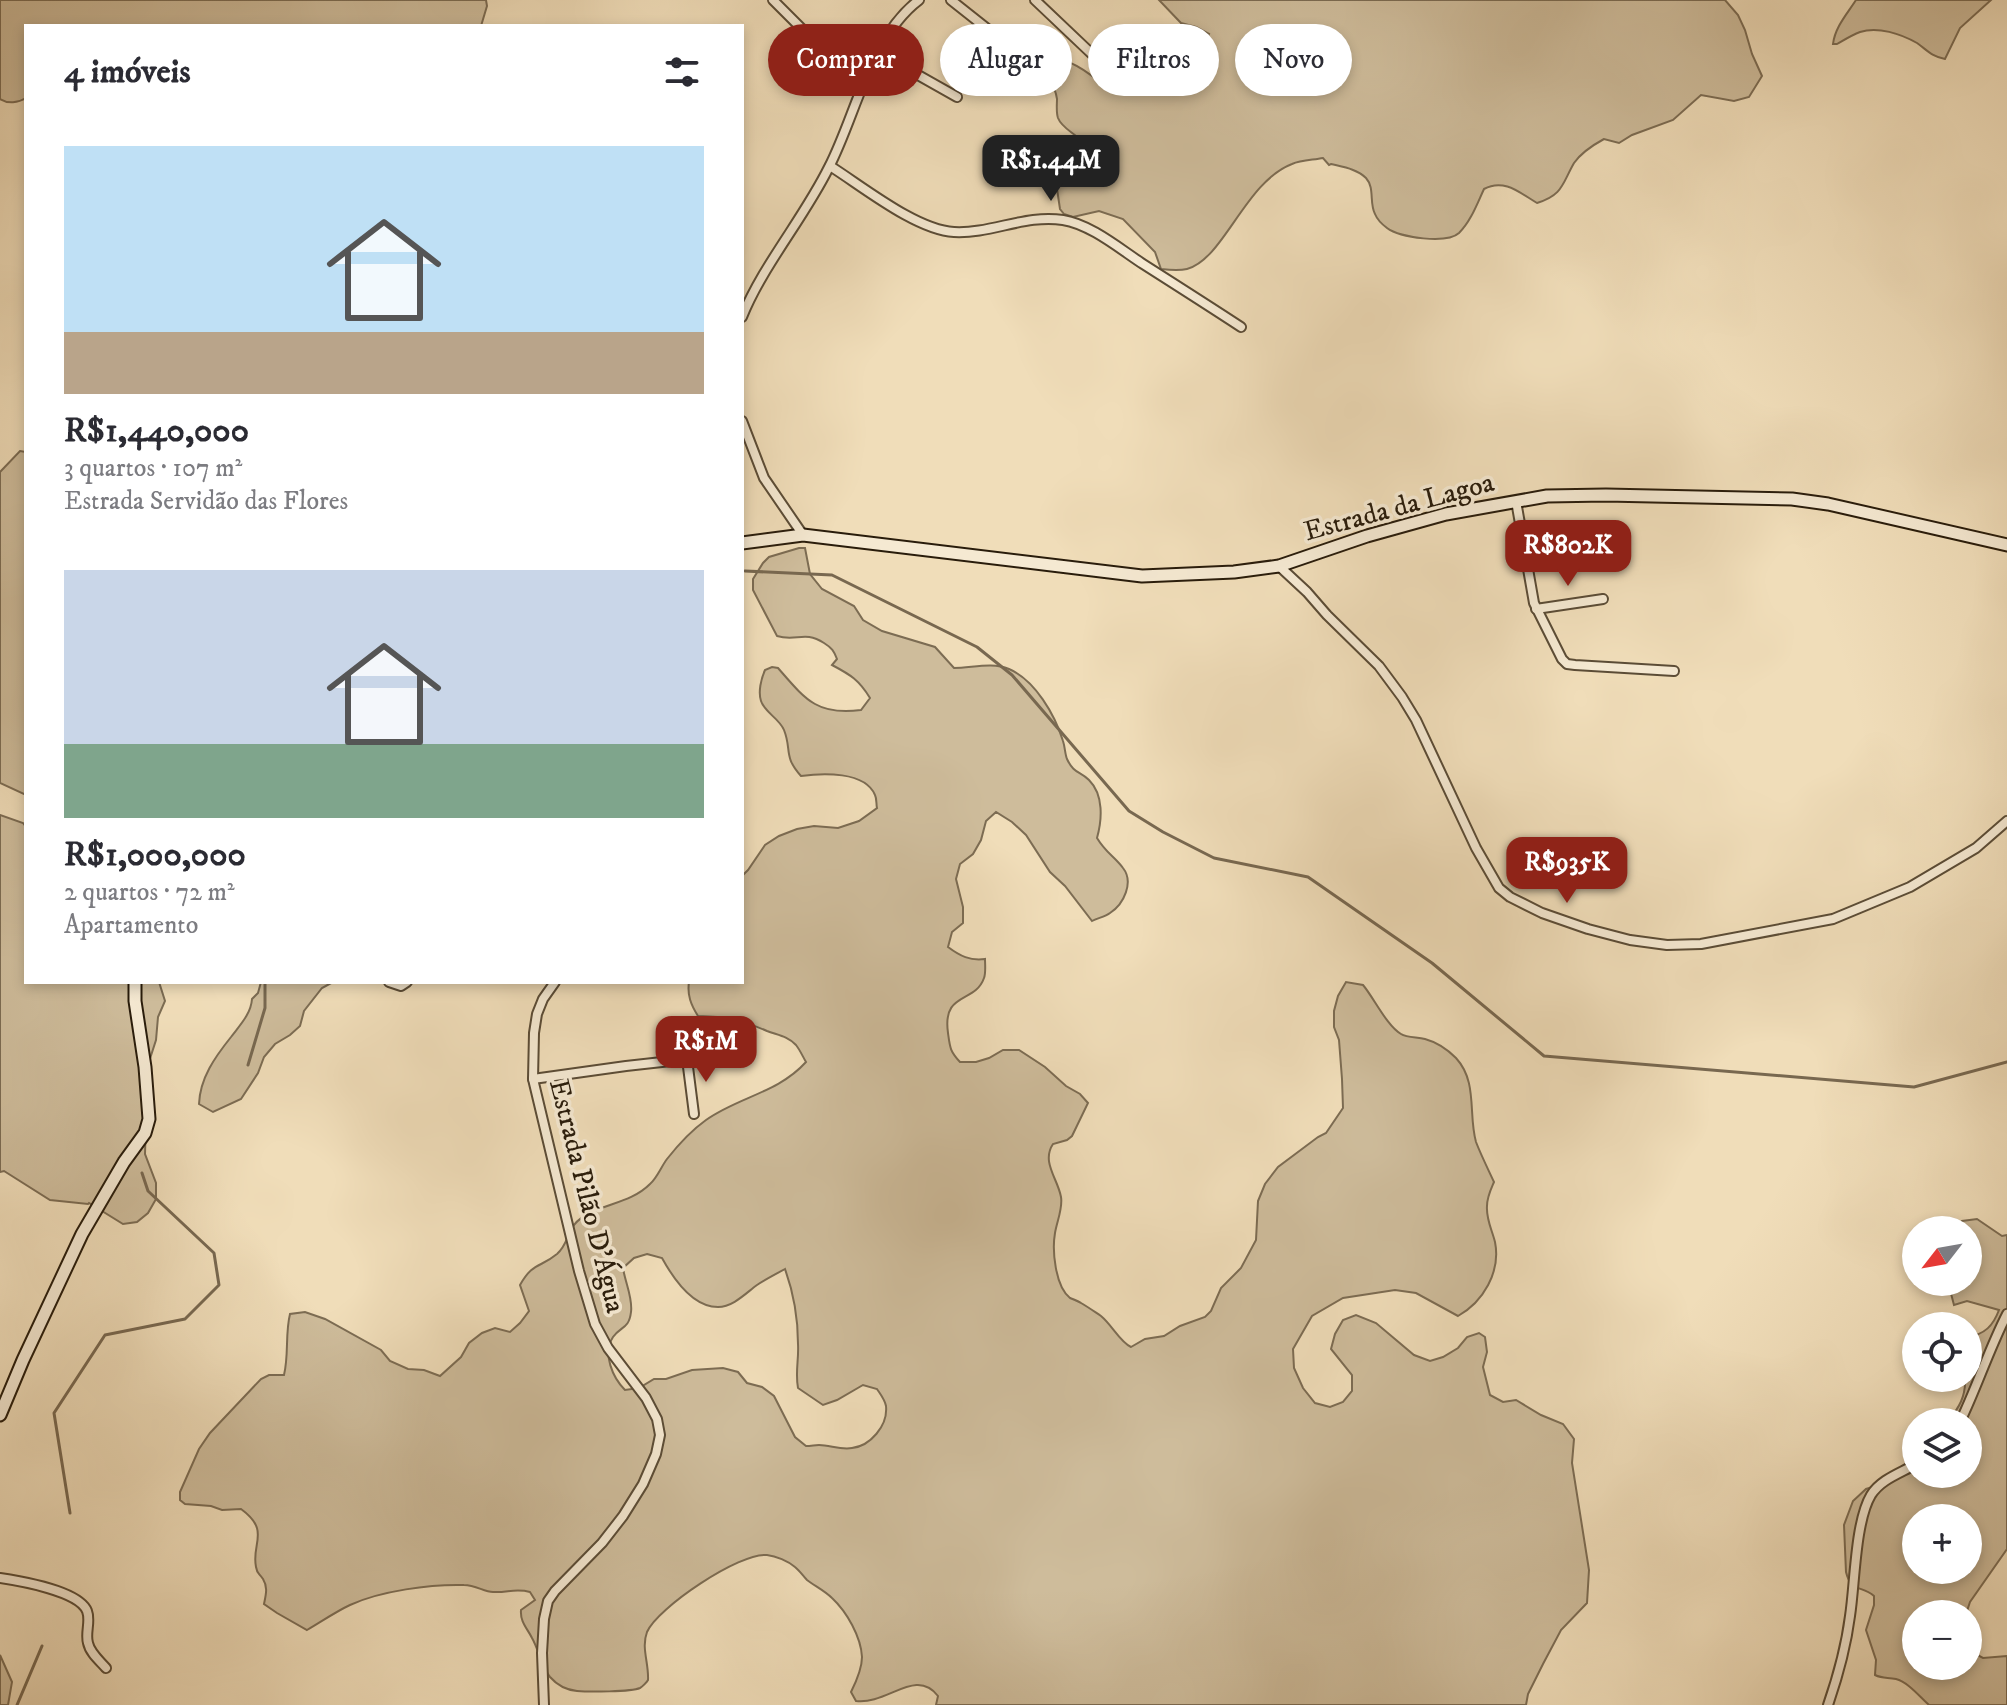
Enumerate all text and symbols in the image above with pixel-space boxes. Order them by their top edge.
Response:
chip: Comprar [768,24,924,96]
chip: Alugar [940,24,1072,96]
chip: Filtros [1088,24,1219,96]
chip: Novo [1235,24,1352,96]
icon: filters [660,50,704,94]
text: 4 imóveis [64,51,191,93]
pin: R$1.44M [977,135,1125,203]
text: R$1.44M [1000,144,1102,177]
icon: home [312,198,456,342]
text: R$1,440,000 [64,410,249,452]
text: 3 quartos · 107 m² [64,452,242,485]
street label: Estrada da Lagoa [1300,465,1498,549]
text: Estrada Servidão das Flores [64,485,348,518]
pin: R$802K [1503,520,1633,588]
text: R$802K [1523,529,1613,562]
icon: home [312,622,456,766]
text: R$1,000,000 [64,834,246,876]
pin: R$935K [1502,837,1632,905]
text: R$935K [1524,846,1610,879]
text: 2 quartos · 72 m² [64,876,235,909]
text: Apartamento [64,909,198,942]
pin: R$1M [659,1016,753,1084]
text: R$1M [674,1025,738,1058]
street label: Estrada Pilão D'Água [541,1075,634,1317]
north arrow [1902,1216,1982,1296]
map controls [1902,1216,1982,1680]
button: locate [1902,1312,1982,1392]
button: layers [1902,1408,1982,1488]
button: + [1902,1504,1982,1584]
button: − [1902,1600,1982,1680]

